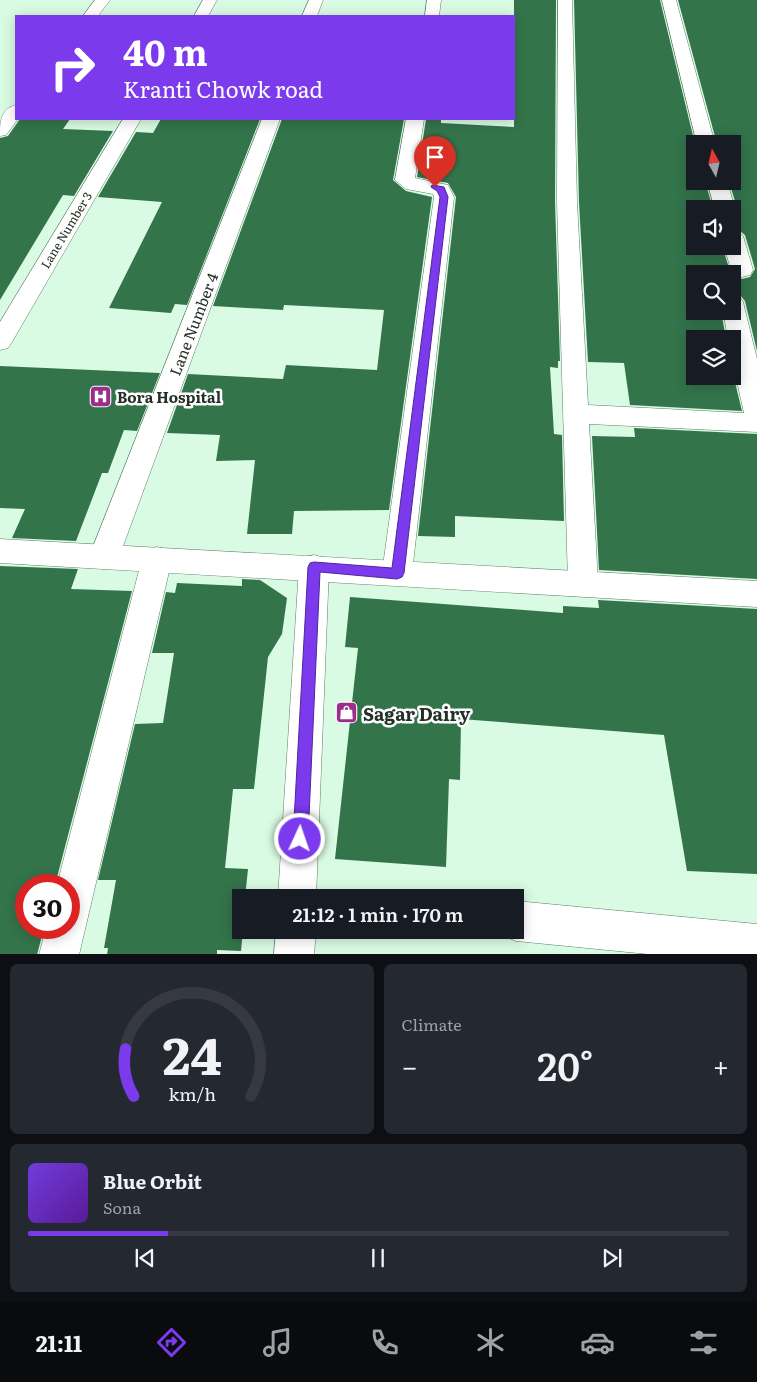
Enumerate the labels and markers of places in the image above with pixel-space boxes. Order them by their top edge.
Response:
pin [414,136,456,187]
hospital icon: Bora Hospital [89,384,113,408]
place label: Bora Hospital [117,385,222,408]
place label: Sagar Dairy [363,700,470,727]
shop icon: Sagar Dairy [335,701,359,725]

